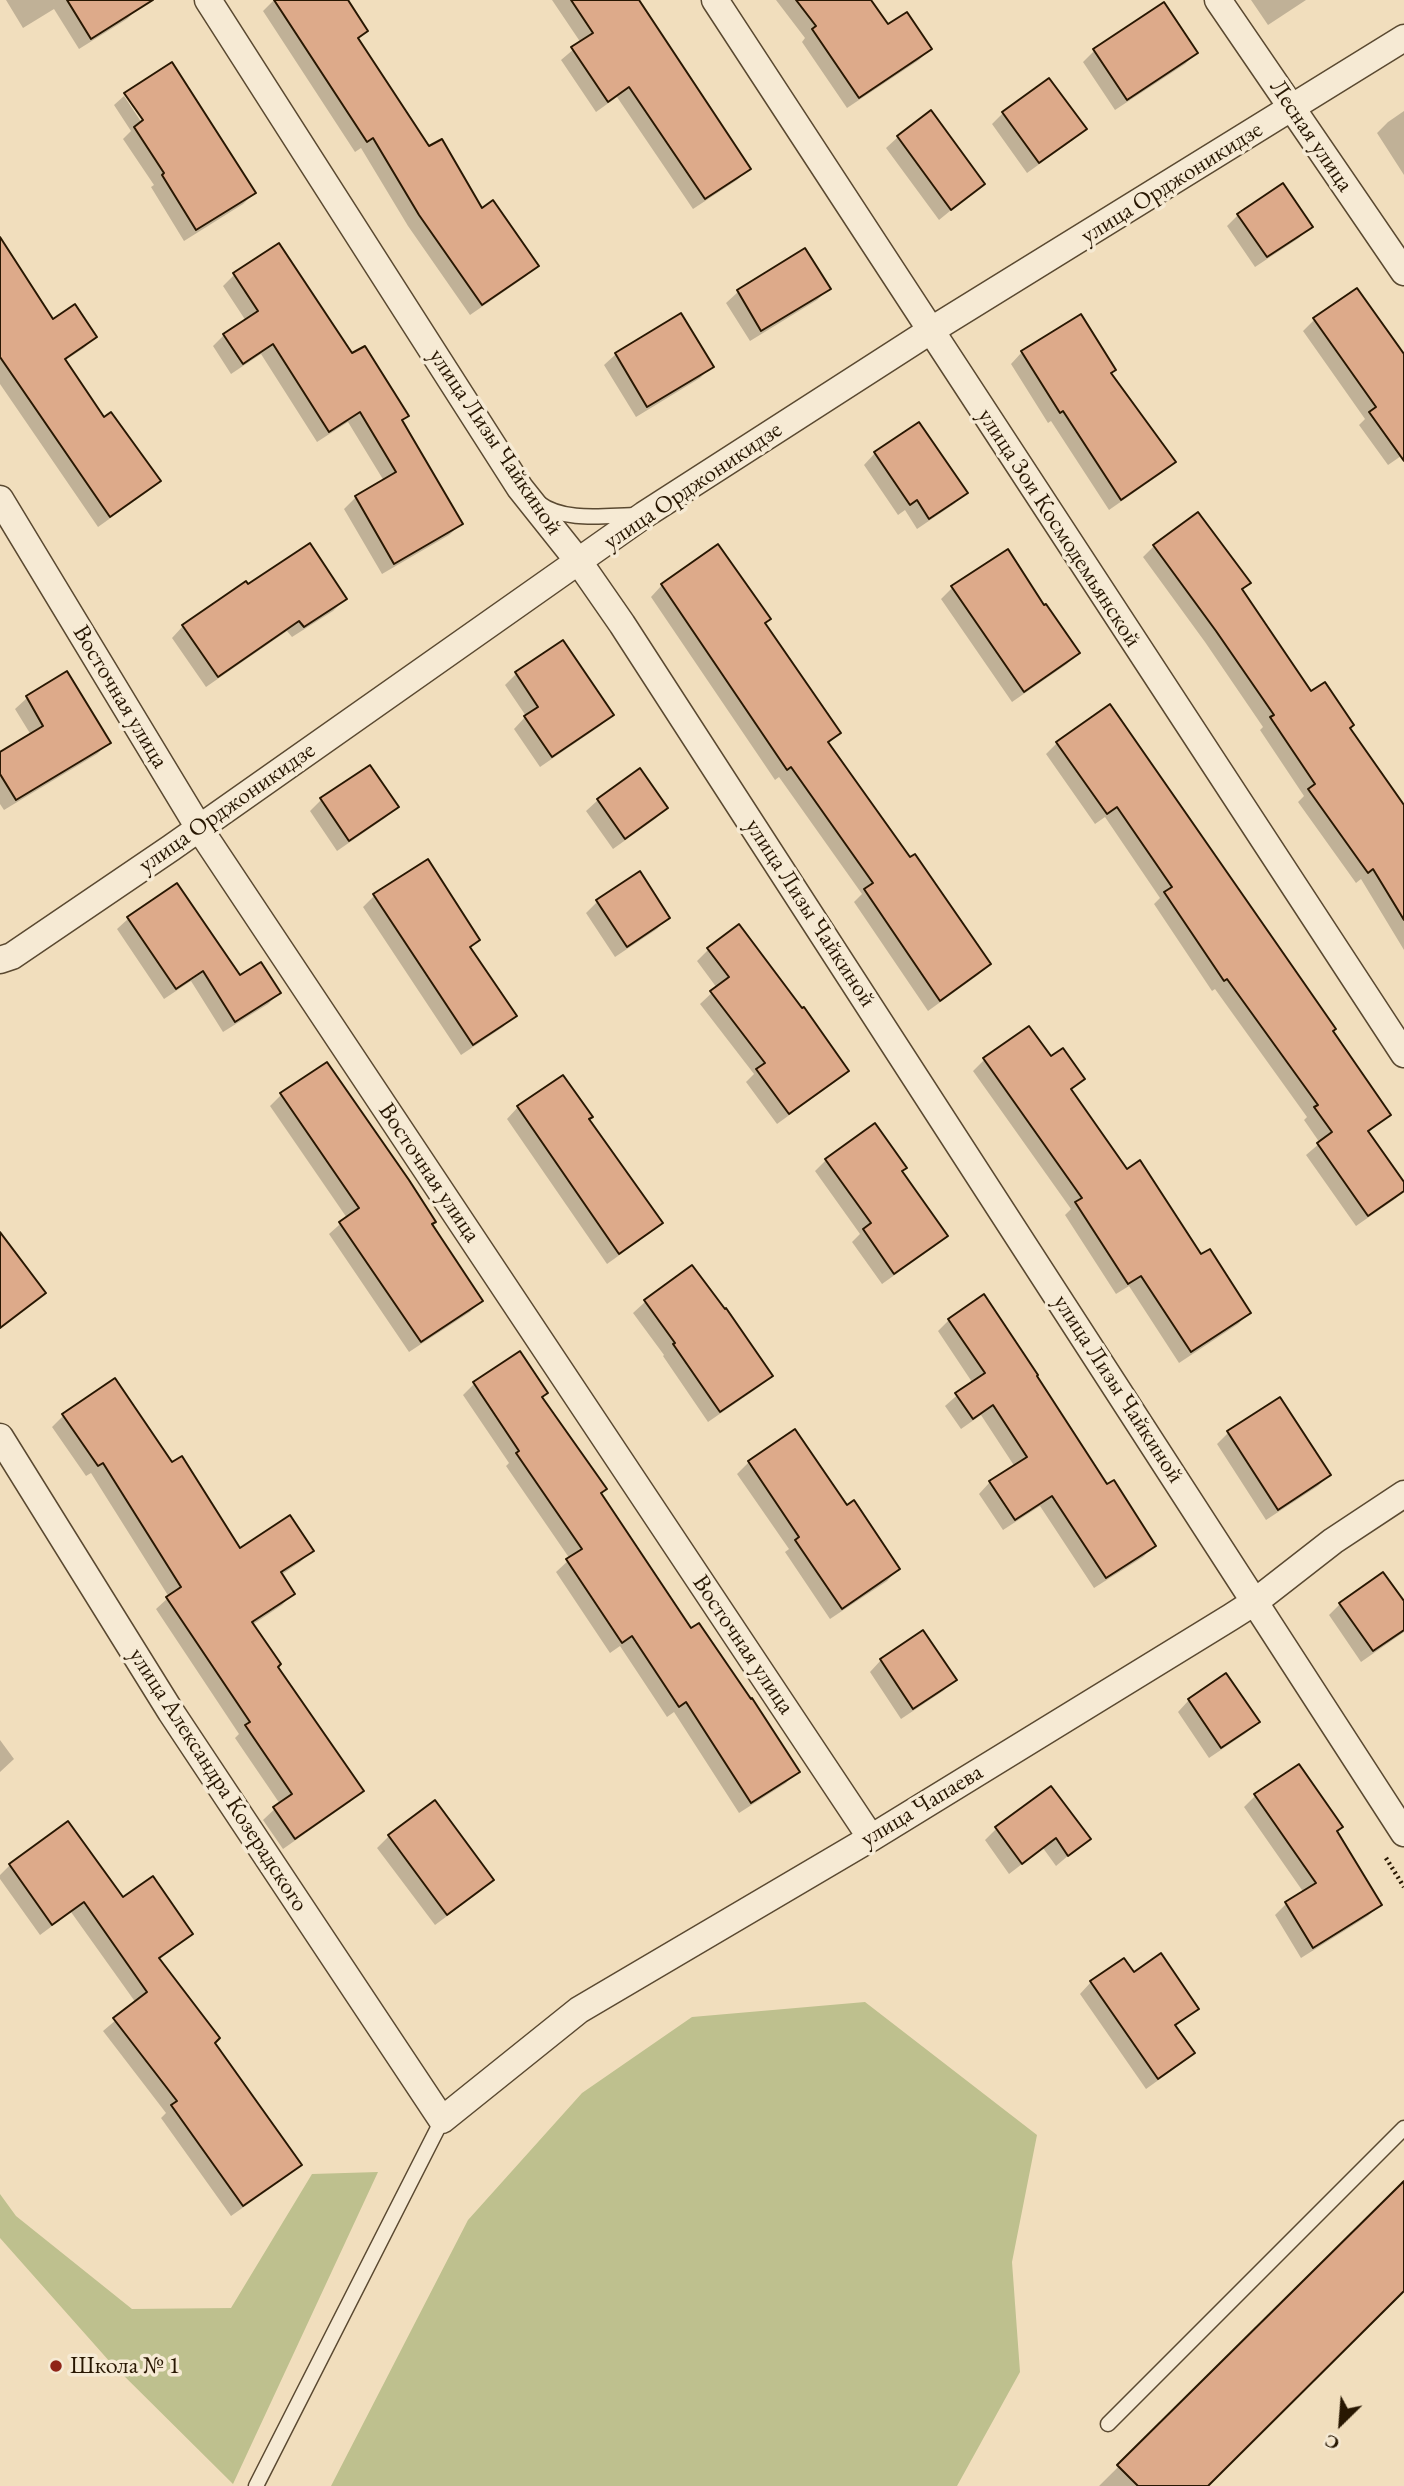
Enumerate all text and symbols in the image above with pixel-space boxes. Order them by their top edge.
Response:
street label: Лесная улица [1263,74,1359,198]
street label: улица Орджоникидзе [1076,115,1268,251]
street label: улица Лизы Чайкиной [422,343,568,541]
street label: улица Зои Космодемьянской [971,403,1147,653]
street label: улица Орджоникидзе [598,416,788,556]
street label: Восточная улица [66,620,174,774]
street label: улица Орджоникидзе [133,736,321,880]
street label: улица Лизы Чайкиной [738,813,882,1013]
street label: Восточная улица [372,1098,486,1248]
street label: улица Лизы Чайкиной [1046,1289,1190,1489]
street label: Восточная улица [686,1570,800,1720]
street label: улица Александра Козерадского [122,1643,314,1917]
street label: улица Чапаева [856,1758,988,1854]
place label: Школа № 1 [70,2352,180,2380]
marker: Школа № 1 [48,2358,64,2374]
north arrow [1306,2388,1376,2458]
text: С [1321,2428,1343,2457]

